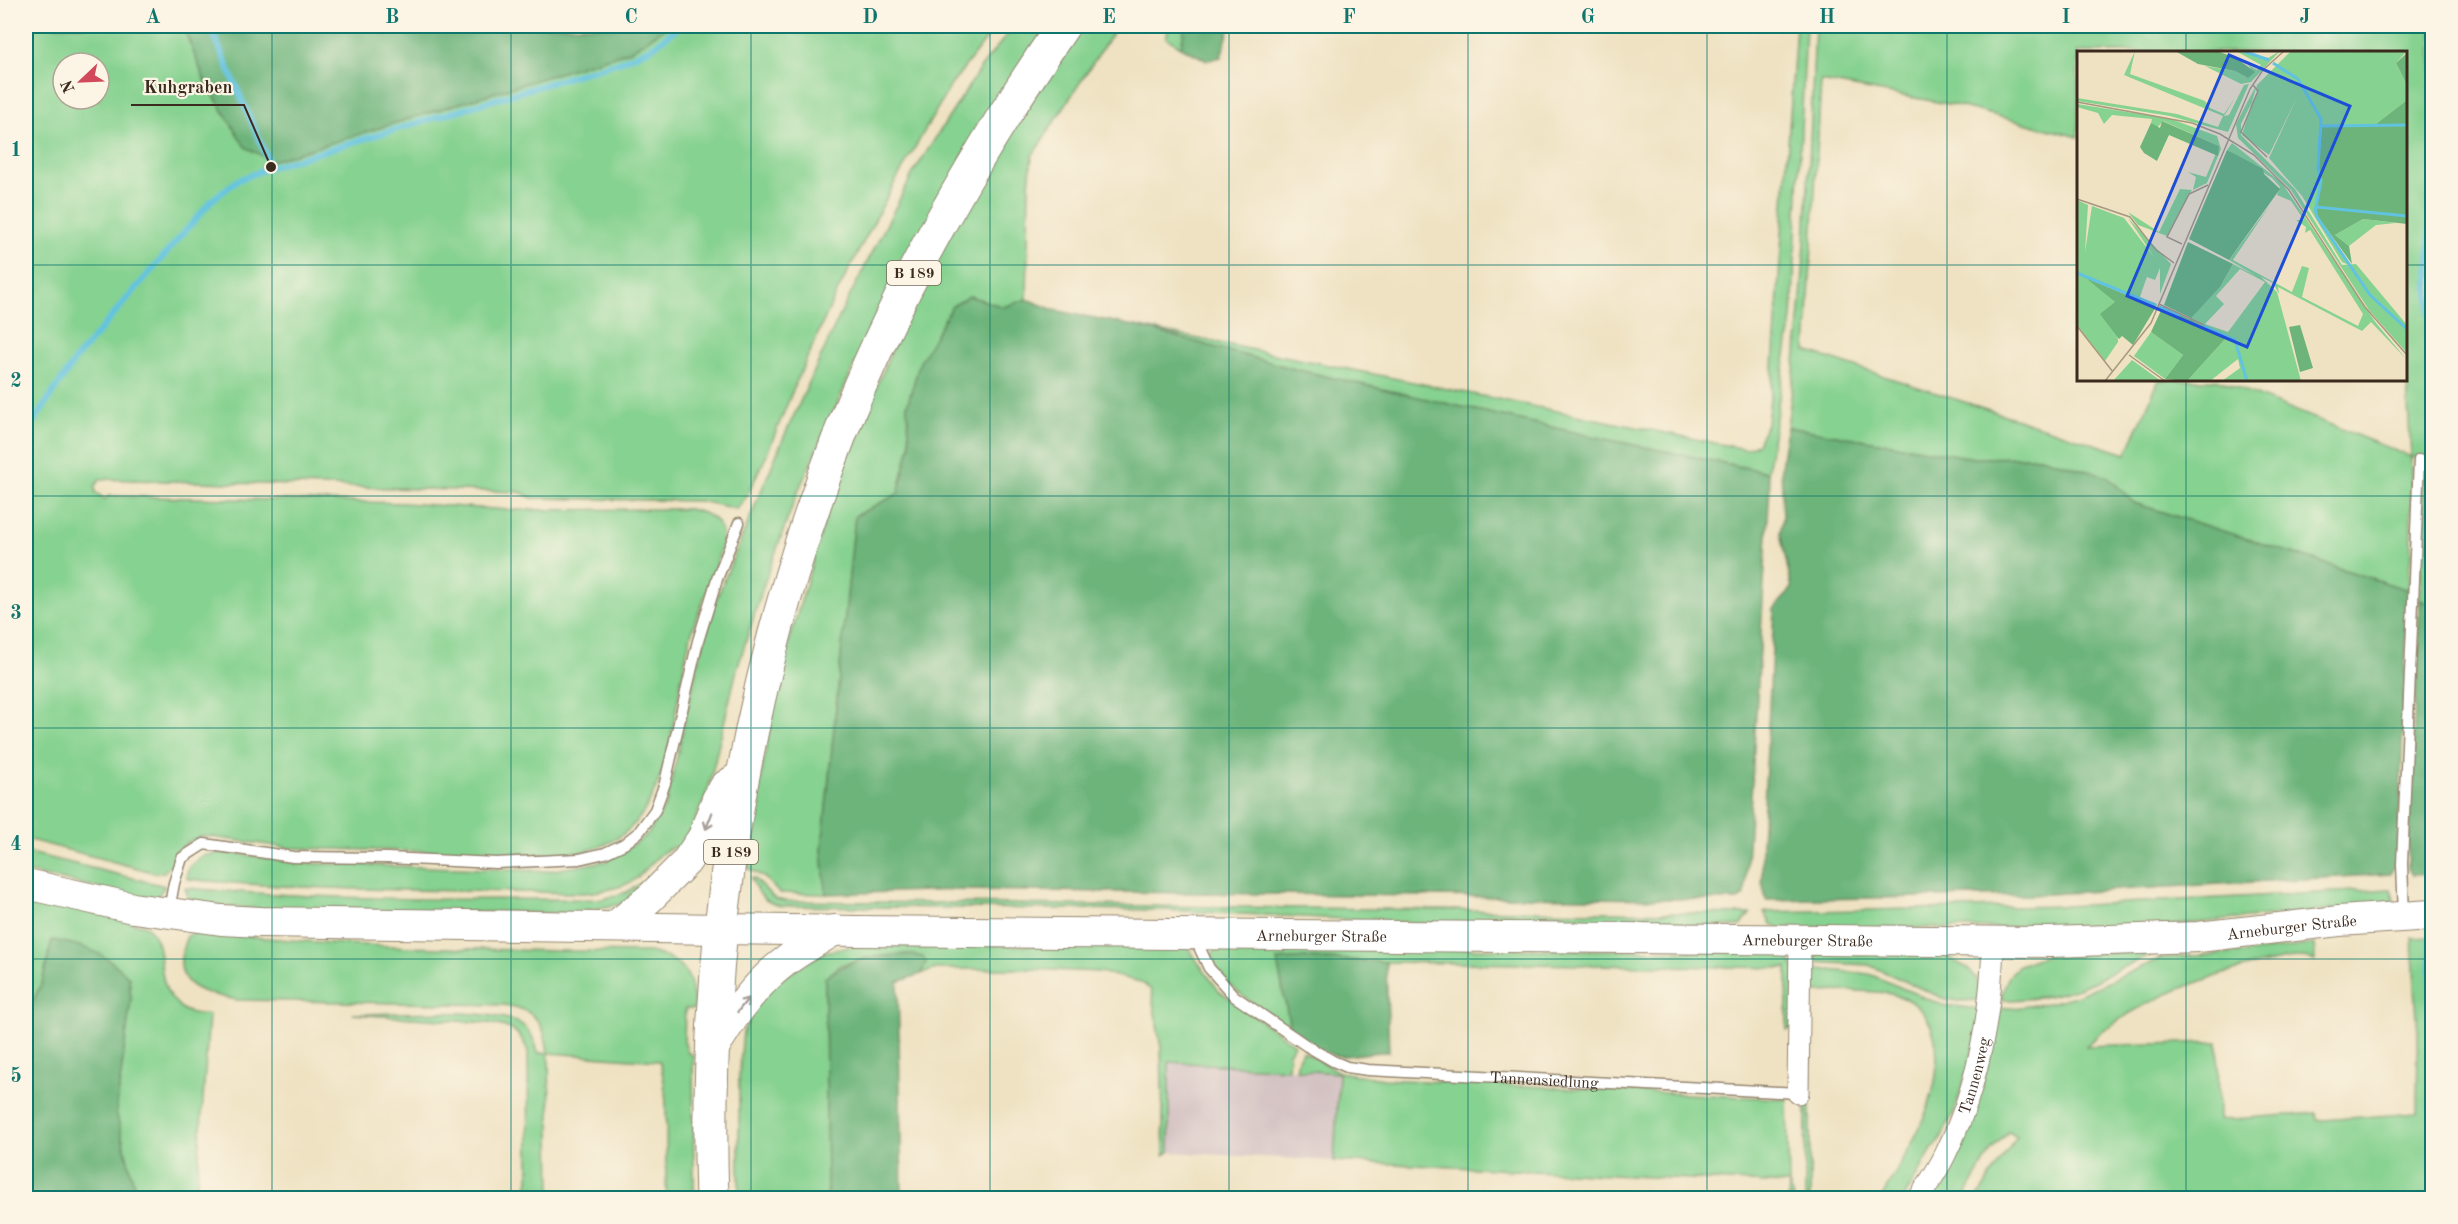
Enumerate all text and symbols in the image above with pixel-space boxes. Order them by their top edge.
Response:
text: A [145,8,161,28]
text: B [385,8,399,28]
text: C [624,8,638,28]
text: D [862,8,878,28]
text: E [1102,8,1116,28]
text: F [1342,8,1356,28]
text: G [1581,8,1595,28]
text: H [1819,8,1835,28]
text: I [2062,8,2070,28]
text: J [2300,8,2311,28]
north arrow [51,51,111,111]
inset map [2077,51,2407,381]
callout: Kuhgraben [131,69,244,105]
text: N [59,77,79,95]
text: Kuhgraben [144,79,232,97]
text: 1 [10,141,22,161]
road number: B 189 [887,261,941,285]
text: 2 [10,372,22,392]
text: 3 [10,604,22,624]
one-way arrow [703,811,714,829]
text: 4 [10,835,22,855]
road number: B 189 [704,840,758,864]
street label: Arneburger Straße [2226,914,2357,944]
street label: Arneburger Straße [1256,929,1387,946]
street label: Arneburger Straße [1742,933,1873,950]
one-way arrow [737,997,749,1013]
street label: Tannenweg [1957,1036,1993,1117]
text: 5 [10,1066,22,1087]
street label: Tannensiedlung [1489,1071,1599,1092]

